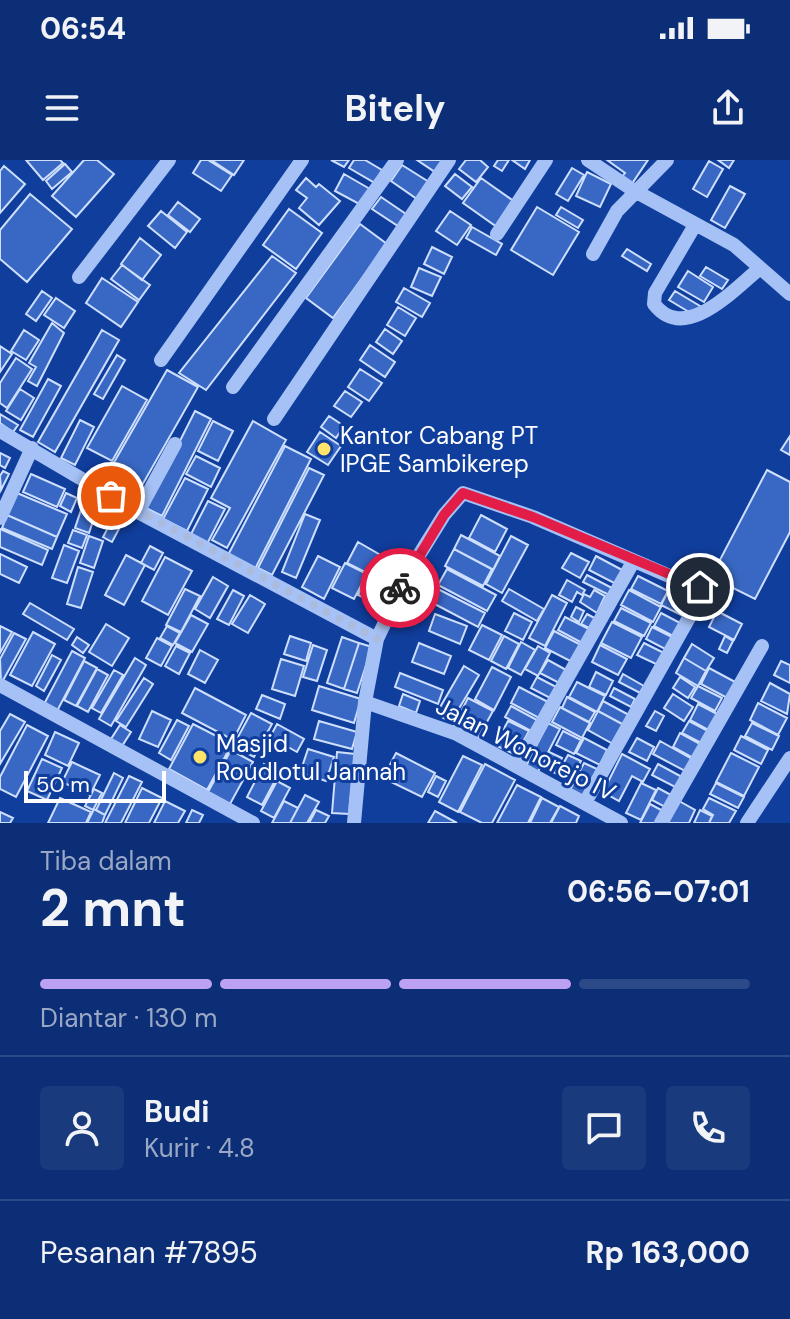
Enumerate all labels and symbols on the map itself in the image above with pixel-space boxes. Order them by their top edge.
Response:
place label: Kantor Cabang PT IPGE Sambikerep [340,420,538,479]
marker: Kantor Cabang PT IPGE Sambikerep [315,440,333,458]
pin [77,462,145,530]
courier [360,548,440,628]
pin [666,553,734,621]
street label: Jalan Wonorejo IV [431,690,621,808]
place label: Masjid Roudlotul Jannah [216,728,406,787]
marker: Masjid Roudlotul Jannah [191,748,209,766]
scale bar [24,767,166,803]

